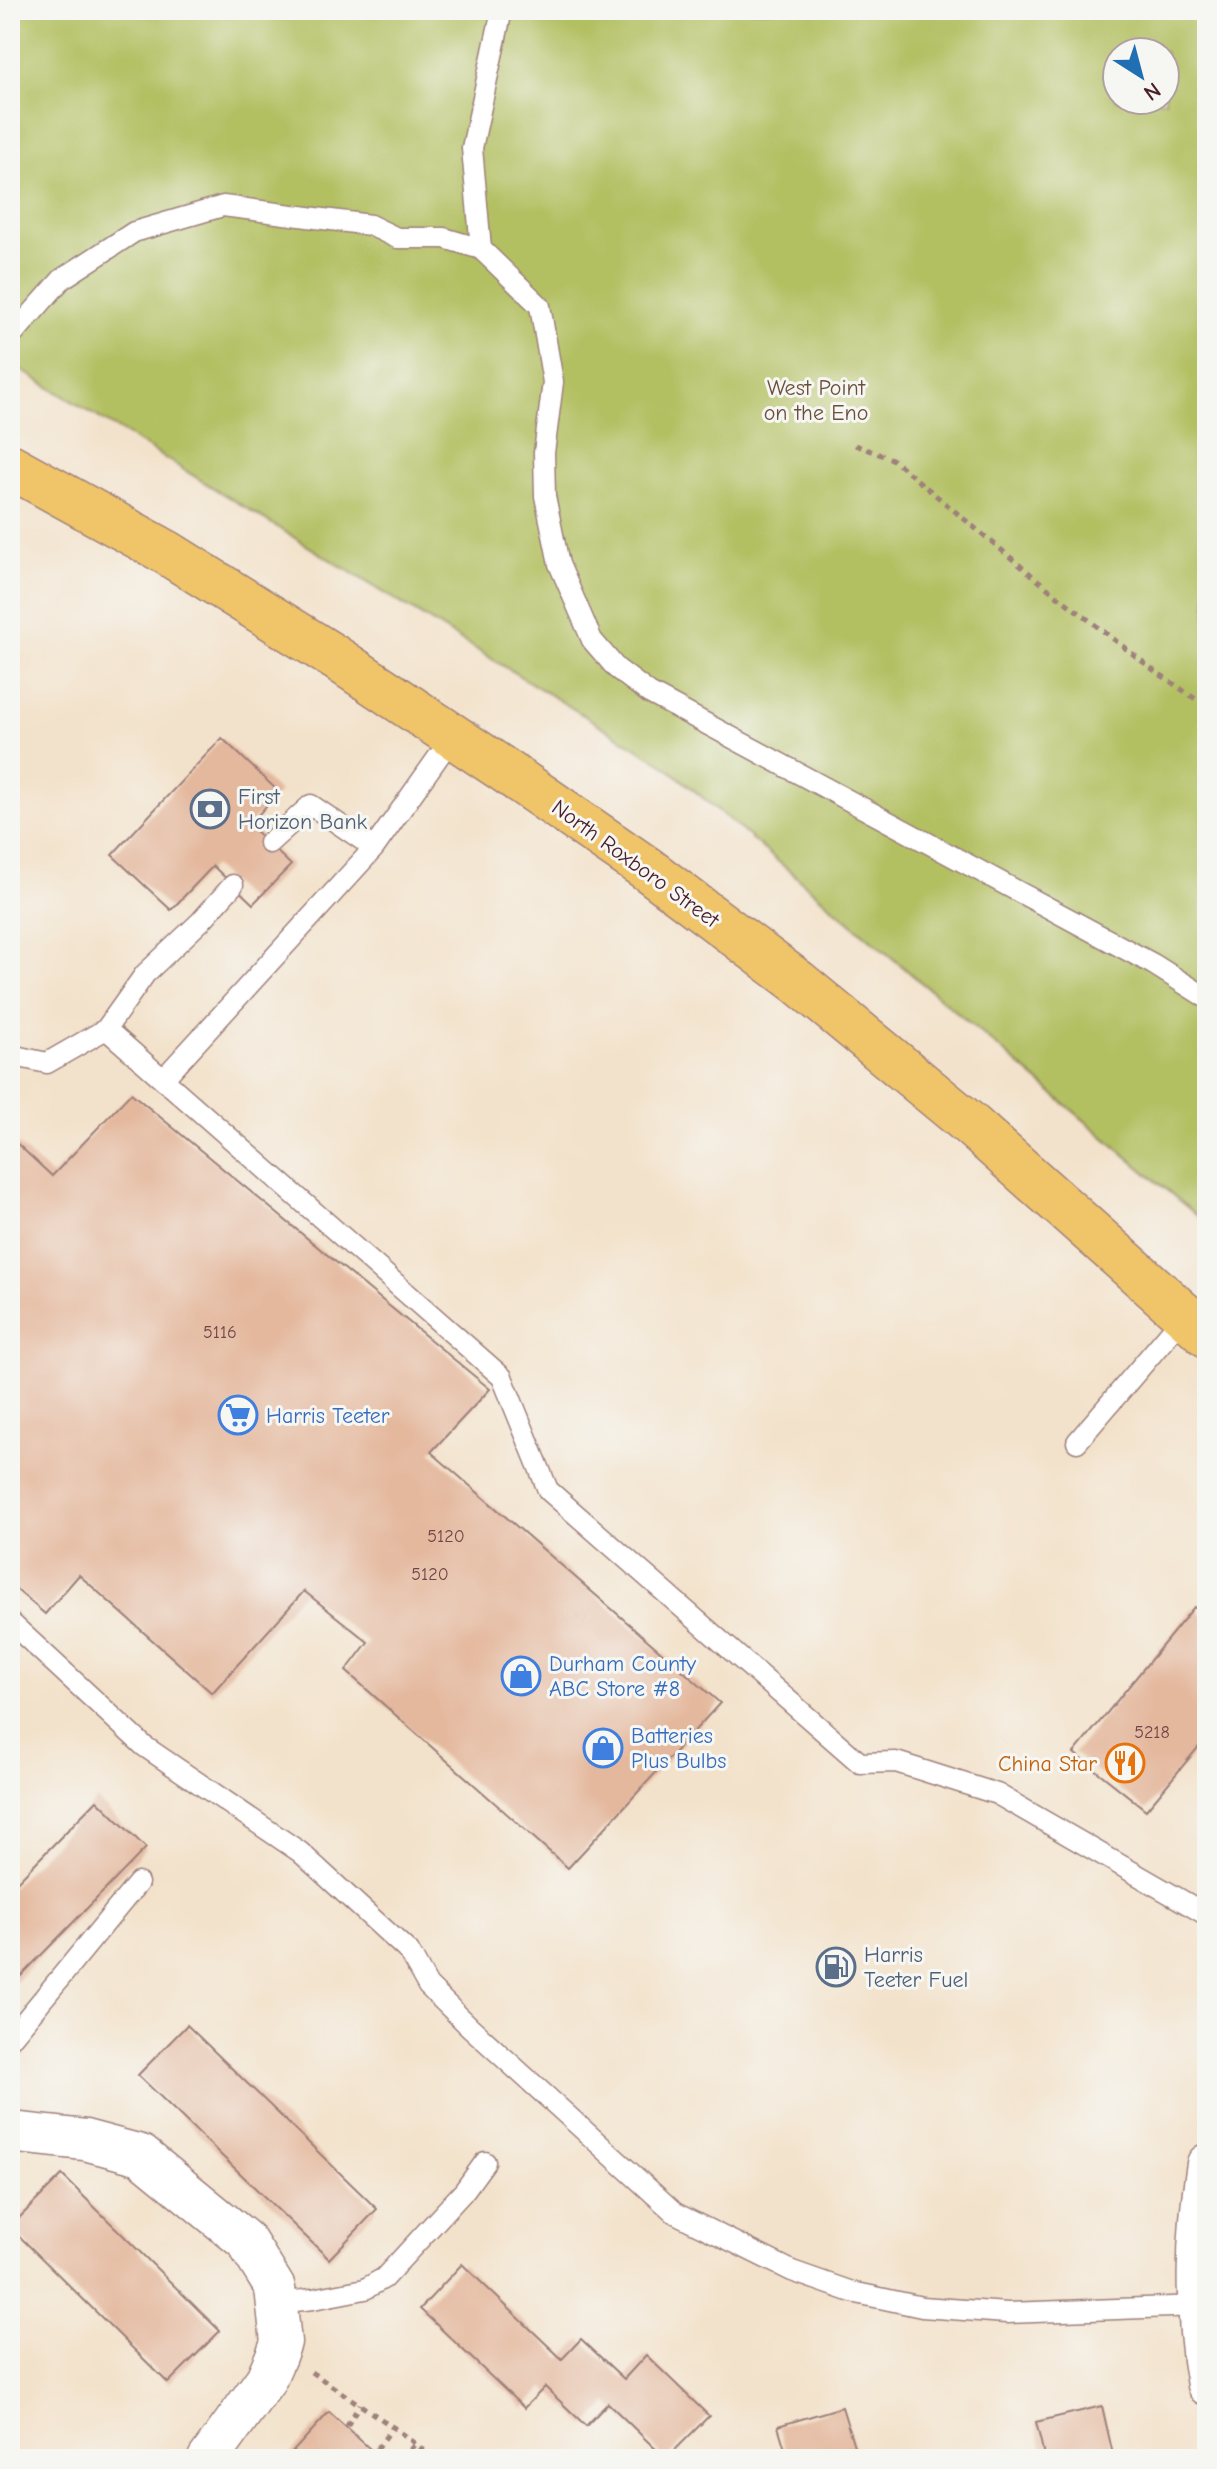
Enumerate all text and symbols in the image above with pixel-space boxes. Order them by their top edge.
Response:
north arrow [1101,36,1181,116]
text: N [1139,77,1166,106]
park label: West Point on the Eno [764,375,868,426]
place label: First Horizon Bank [238,784,368,835]
bank icon: First Horizon Bank [189,788,231,830]
street label: North Roxboro Street [547,794,725,934]
house number: 5116 [203,1322,237,1343]
supermarket icon: Harris Teeter [217,1394,259,1436]
place label: Harris Teeter [266,1403,390,1429]
house number: 5120 [427,1526,465,1547]
house number: 5120 [411,1564,449,1585]
place label: Durham County ABC Store #8 [549,1651,696,1702]
shop icon: Durham County ABC Store #8 [500,1655,542,1697]
house number: 5218 [1134,1722,1170,1743]
place label: Batteries Plus Bulbs [631,1723,726,1774]
shop icon: Batteries Plus Bulbs [582,1727,624,1769]
restaurant icon: China Star [1104,1742,1146,1784]
place label: China Star [998,1751,1097,1777]
place label: Harris Teeter Fuel [864,1942,968,1993]
fuel station icon: Harris Teeter Fuel [815,1946,857,1988]

